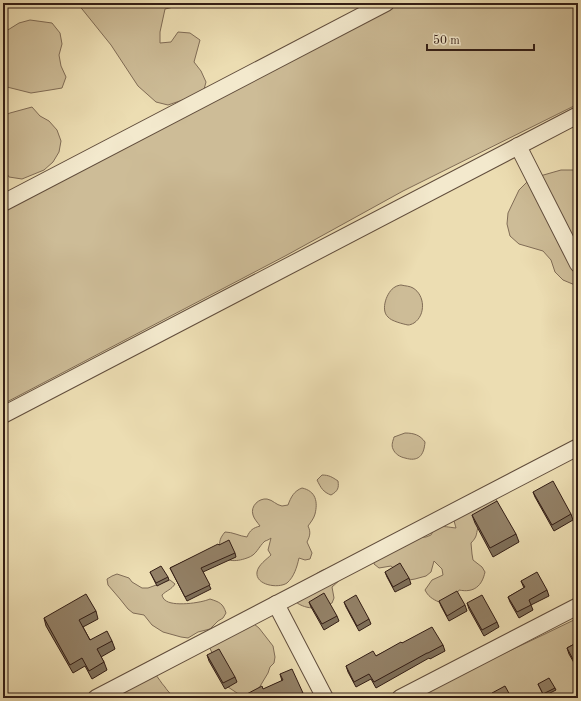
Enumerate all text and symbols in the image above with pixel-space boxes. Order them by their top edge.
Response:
scale bar [427,26,534,52]
text: 50 m [433,34,460,47]

